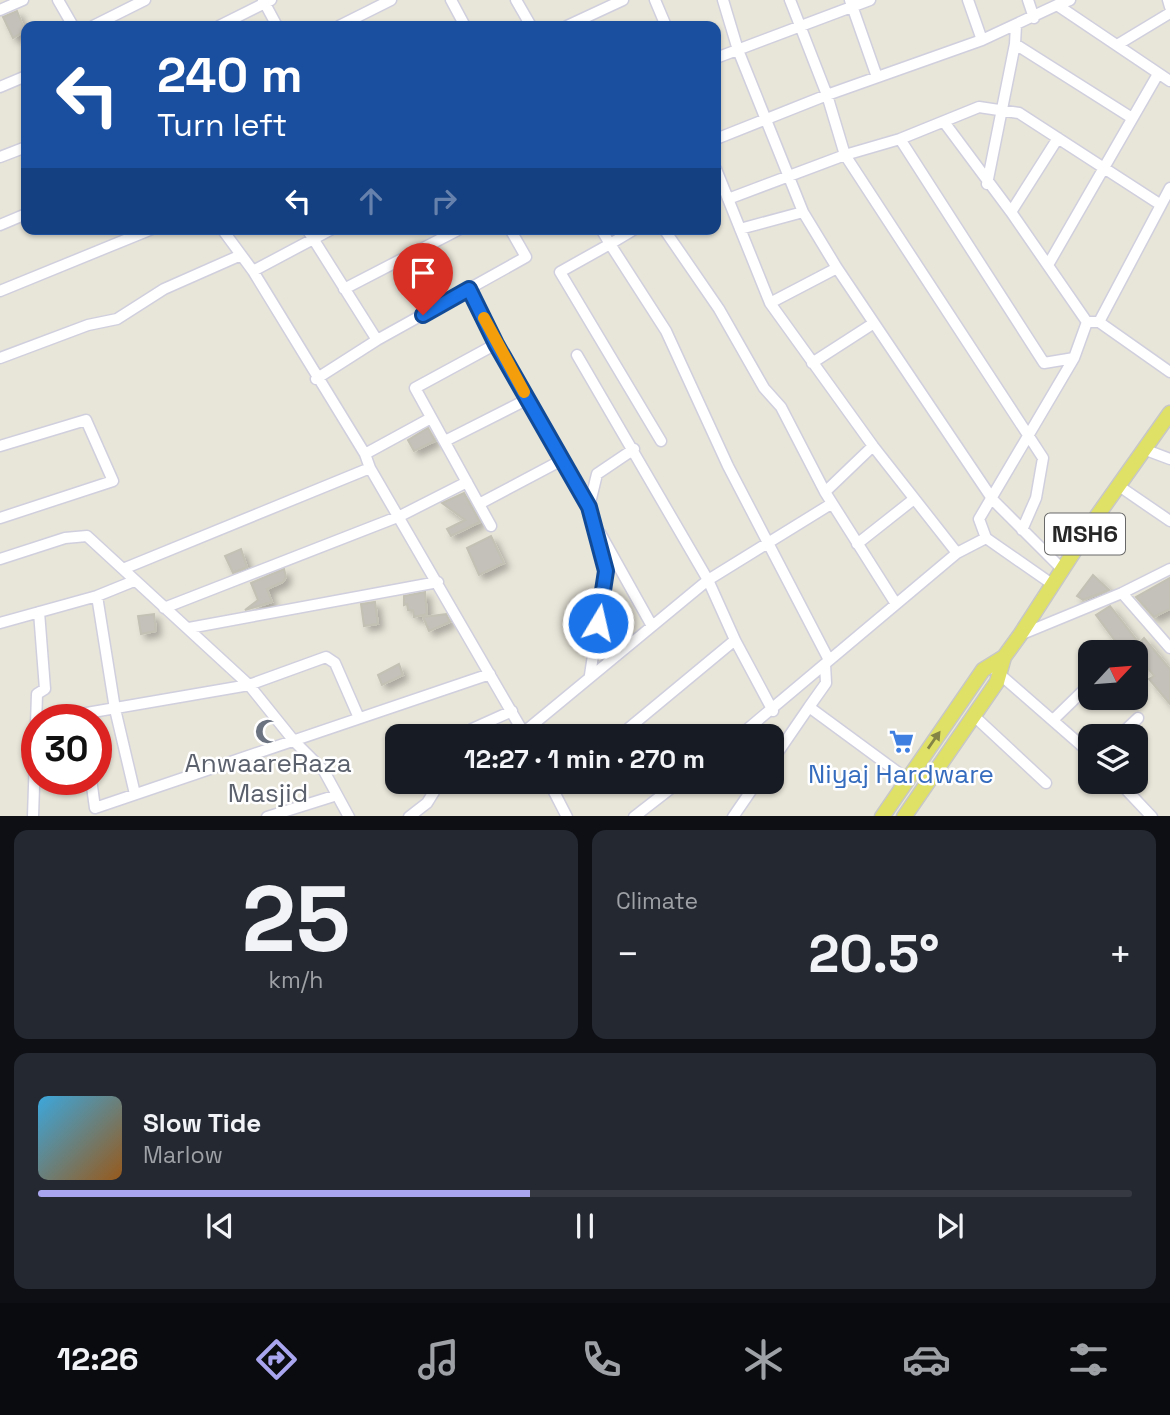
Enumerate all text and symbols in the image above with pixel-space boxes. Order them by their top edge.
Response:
text: 240 m [157,44,303,106]
icon: left [42,49,133,140]
text: Turn left [157,105,287,145]
icon: left [279,182,317,220]
icon: ahead [352,182,390,220]
icon: right [425,182,463,220]
pin [393,243,453,315]
icon: arrive [404,254,442,292]
road number: MSH6 [1045,514,1125,554]
position arrow [561,586,635,660]
north arrow [1078,640,1148,710]
map controls [1078,640,1148,794]
speed limit sign: 30 [21,704,112,795]
mosque icon: AnwaareRaza Masjid [254,717,282,745]
button: layers [1078,724,1148,794]
supermarket icon: Niyaj Hardware [887,728,915,756]
one-way arrow [927,731,941,749]
text: 12:27 · 1 min · 270 m [464,742,705,776]
place label: AnwaareRaza Masjid [184,746,352,810]
place label: Niyaj Hardware [808,757,994,791]
text: 25 [242,861,350,978]
text: Climate [616,886,698,916]
text: 20.5° [808,921,940,987]
text: − [616,930,640,978]
text: + [1108,930,1132,978]
text: km/h [269,965,323,995]
text: Slow Tide [143,1106,261,1140]
text: Marlow [143,1140,223,1170]
icon: previous [201,1207,239,1245]
icon: pause [566,1207,604,1245]
icon: next [931,1207,969,1245]
icon: directions [252,1335,301,1384]
icon: music [414,1335,463,1384]
icon: phone [577,1335,626,1384]
icon: climate [739,1335,788,1384]
icon: car [902,1335,951,1384]
icon: filters [1064,1335,1113,1384]
text: 12:26 [57,1339,139,1379]

